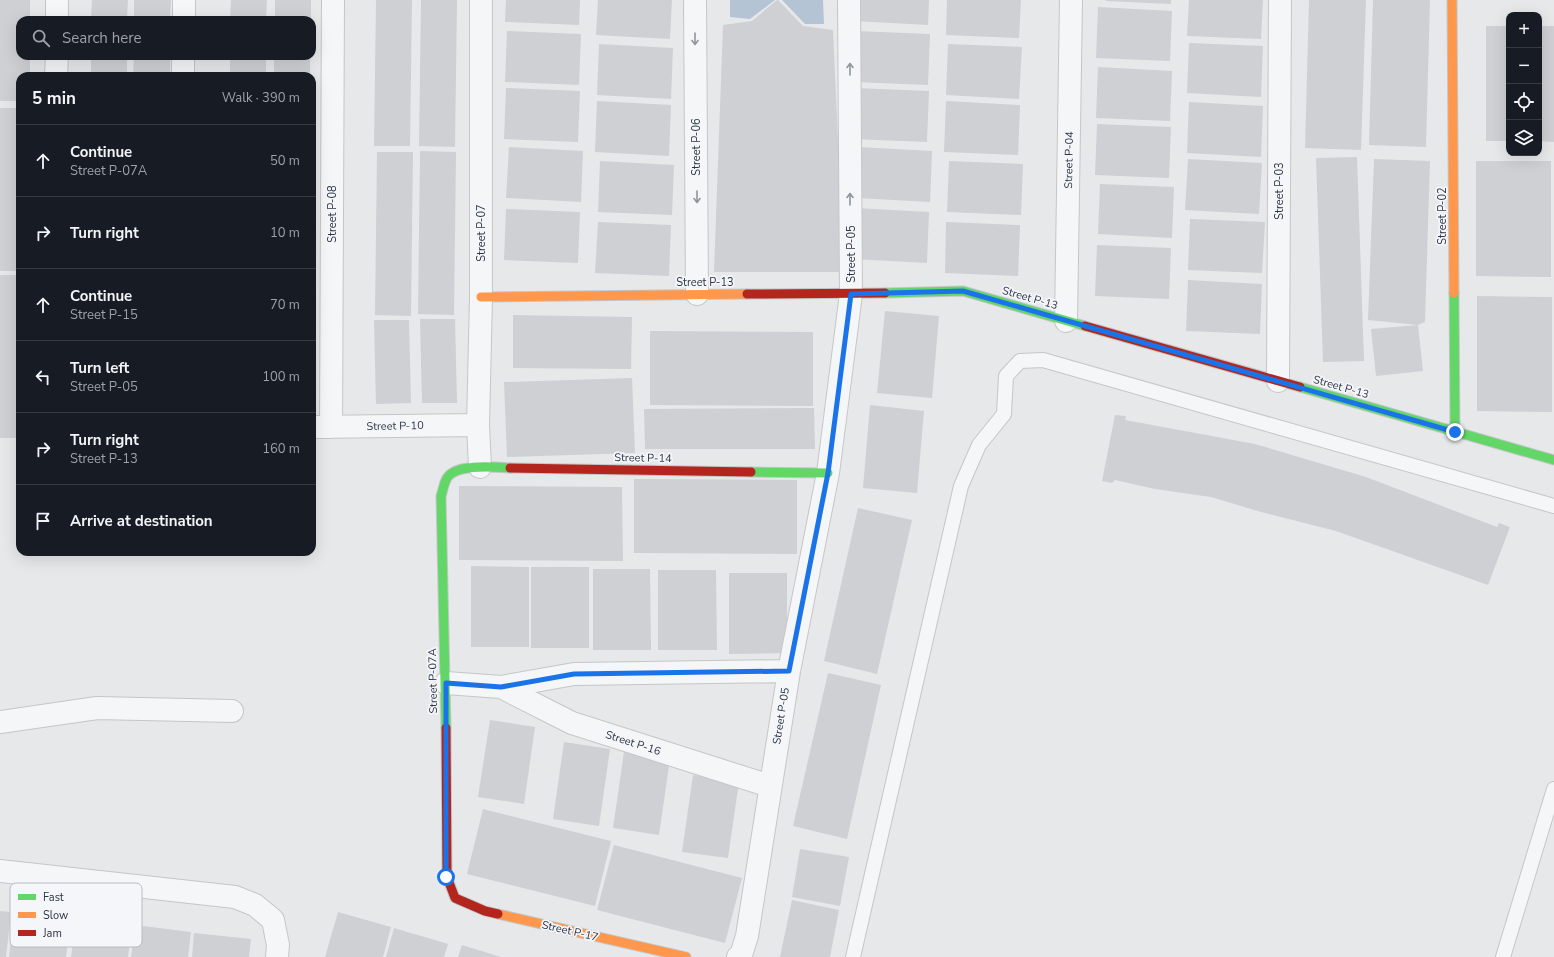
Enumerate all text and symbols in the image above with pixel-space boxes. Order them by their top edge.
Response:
map controls [1506,12,1542,156]
button: + [1506,12,1542,48]
search box [16,16,316,60]
icon: search [30,27,52,49]
text: Search here [62,28,142,48]
one-way arrow [692,32,699,45]
button: − [1506,48,1542,84]
one-way arrow [846,63,854,76]
button: locate [1506,84,1542,120]
text: 5 min [32,87,76,110]
text: Walk · 390 m [222,89,300,107]
street label: Street P-06 [689,118,704,176]
button: layers [1506,120,1542,156]
street label: Street P-04 [1061,131,1077,189]
text: Continue [70,142,132,162]
icon: ahead [32,150,54,172]
text: 50 m [270,152,300,170]
text: Street P-07A [70,162,147,180]
street label: Street P-03 [1272,162,1287,220]
street label: Street P-08 [325,185,340,243]
street label: Street P-02 [1435,187,1450,245]
one-way arrow [693,190,700,203]
one-way arrow [847,193,854,206]
street label: Street P-07 [474,204,489,262]
icon: right [32,222,54,244]
text: Turn right [70,223,139,243]
text: 10 m [270,224,300,242]
street label: Street P-05 [844,225,859,283]
street label: Street P-13 [676,275,734,290]
street label: Street P-13 [1000,283,1060,313]
text: Continue [70,286,132,306]
icon: ahead [32,294,54,316]
text: 70 m [270,296,300,314]
text: Street P-15 [70,306,138,324]
text: Turn left [70,358,129,378]
icon: left [32,366,54,388]
text: 100 m [262,368,300,386]
street label: Street P-13 [1311,372,1371,402]
text: Street P-05 [70,378,138,396]
street label: Street P-10 [366,418,424,434]
route end [1446,423,1464,441]
text: Turn right [70,430,139,450]
icon: right [32,438,54,460]
text: 160 m [262,440,300,458]
text: Street P-13 [70,450,138,468]
street label: Street P-14 [614,450,672,466]
icon: arrive [32,510,54,532]
text: Arrive at destination [70,511,213,531]
street label: Street P-07A [425,648,441,714]
street label: Street P-05 [769,686,793,745]
street label: Street P-16 [603,727,663,759]
route start [437,868,455,886]
legend [10,883,142,947]
text: Fast [43,890,64,905]
text: Slow [43,908,68,923]
street label: Street P-17 [540,917,600,945]
text: Jam [42,926,62,941]

